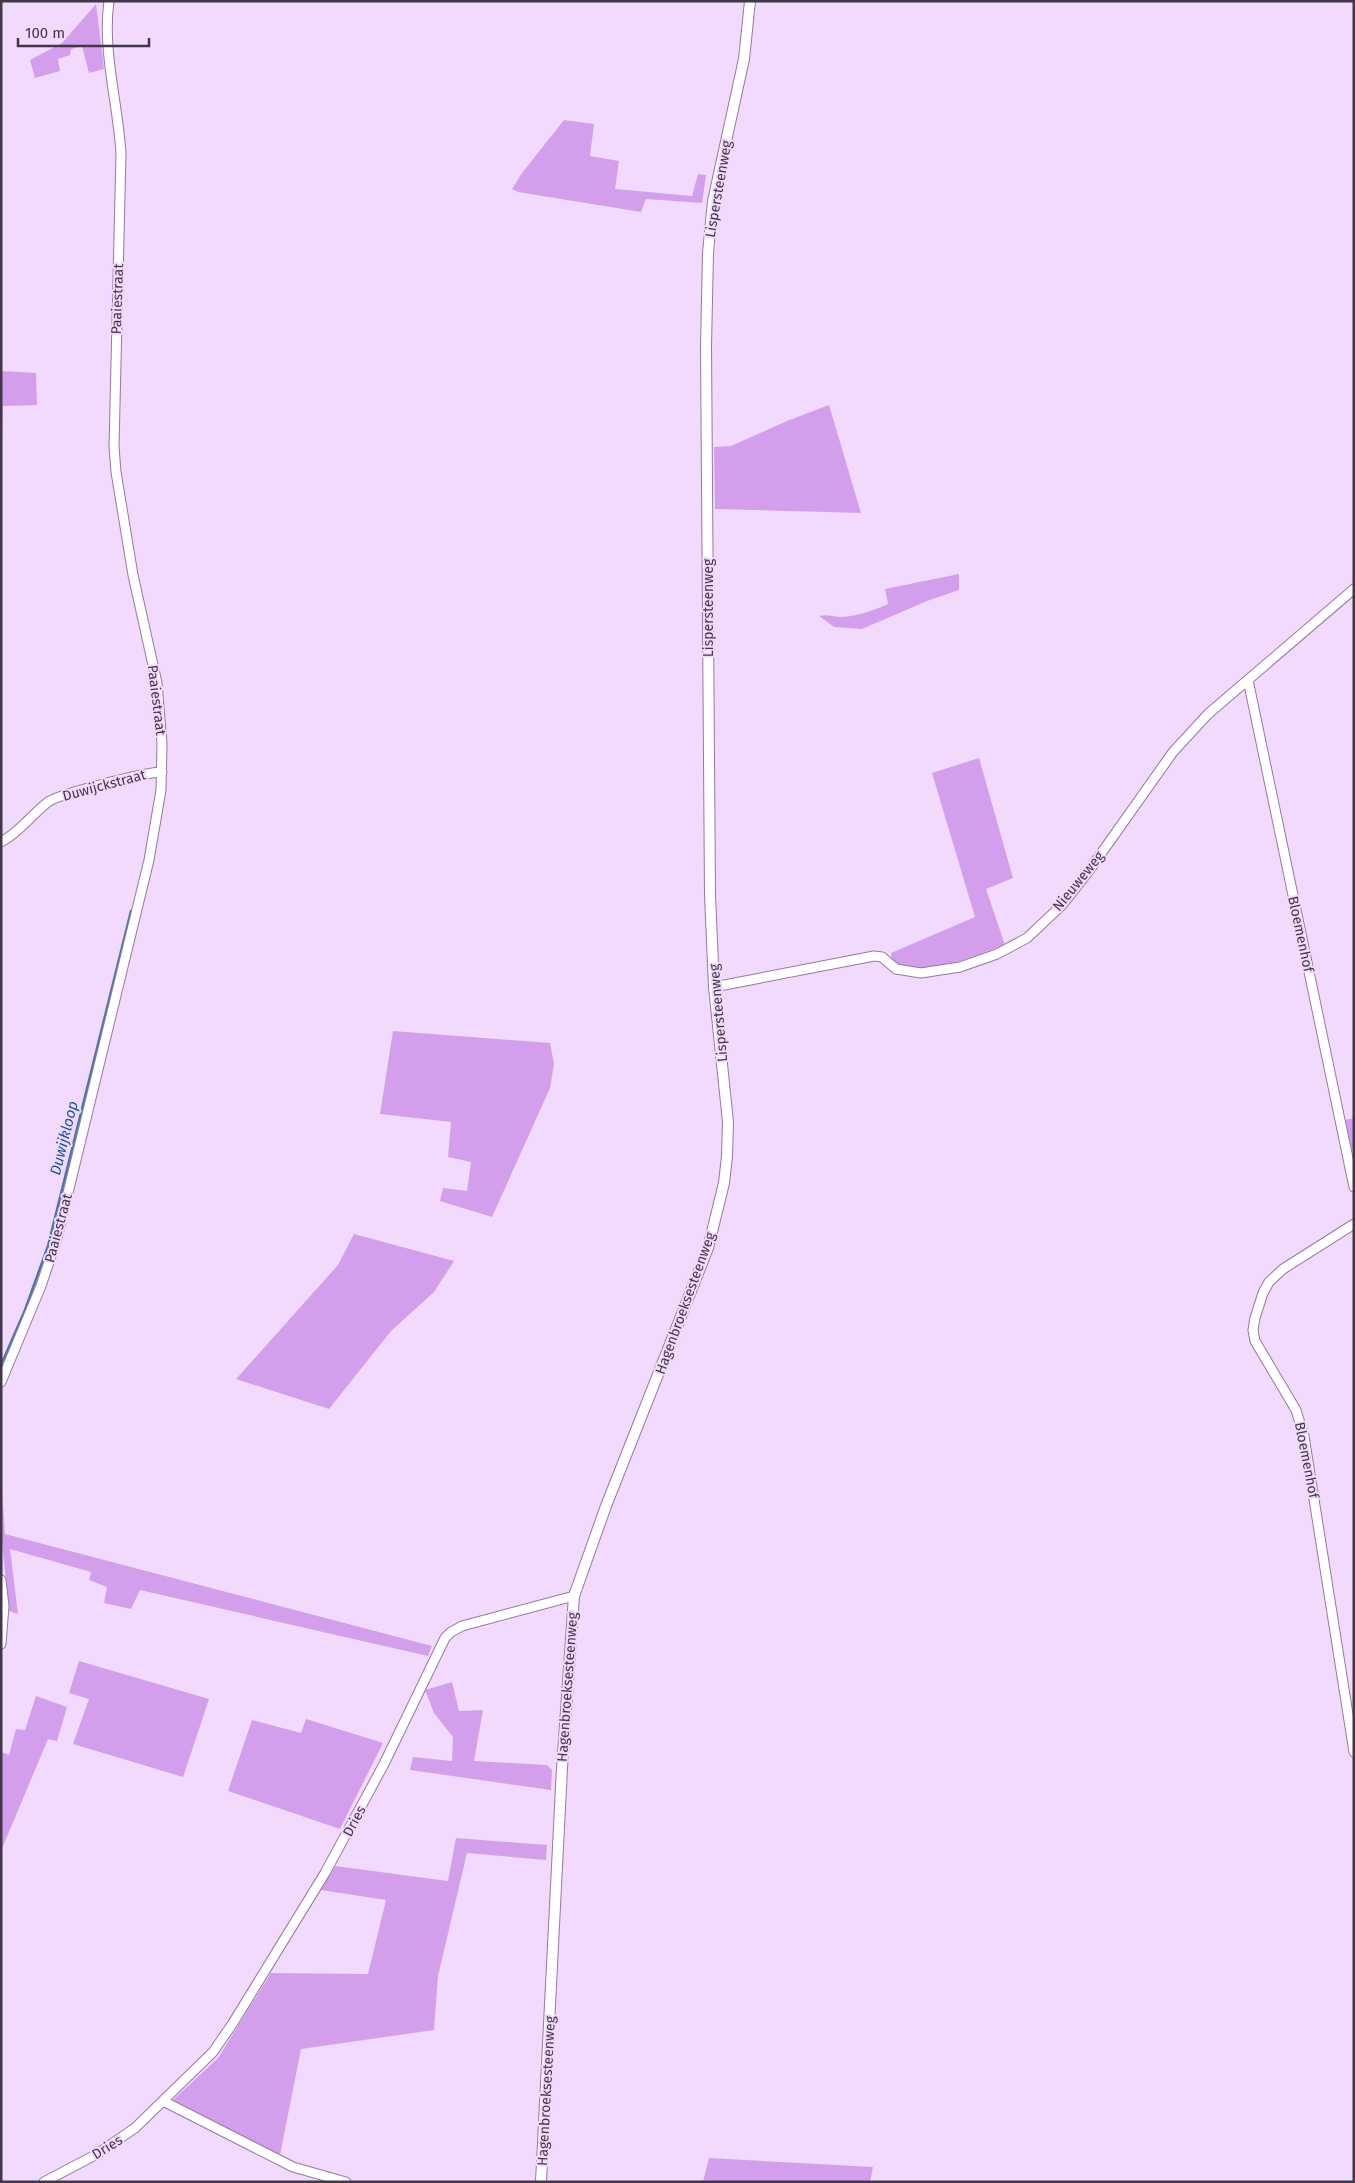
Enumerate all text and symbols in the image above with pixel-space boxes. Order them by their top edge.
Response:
scale bar [18,15,149,47]
text: 100 m [25,24,65,42]
street label: Lispersteenweg [702,138,736,239]
street label: Paaiestraat [108,262,127,335]
street label: Lispersteenweg [700,558,717,657]
street label: Paaiestraat [144,664,169,737]
street label: Duwijckstraat [61,766,149,805]
street label: Nieuweweg [1049,847,1108,915]
street label: Bloemenhof [1284,895,1317,975]
street label: Lispersteenweg [706,962,731,1063]
water label: Duwijkloop [46,1099,82,1177]
street label: Paaiestraat [41,1191,76,1265]
street label: Hagenbroeksesteenweg [652,1229,719,1377]
street label: Bloemenhof [1291,1421,1322,1501]
street label: Hagenbroeksesteenweg [554,1611,581,1762]
street label: Dries [339,1802,370,1840]
street label: Hagenbroeksesteenweg [534,2015,559,2166]
street label: Dries [89,2131,126,2163]

